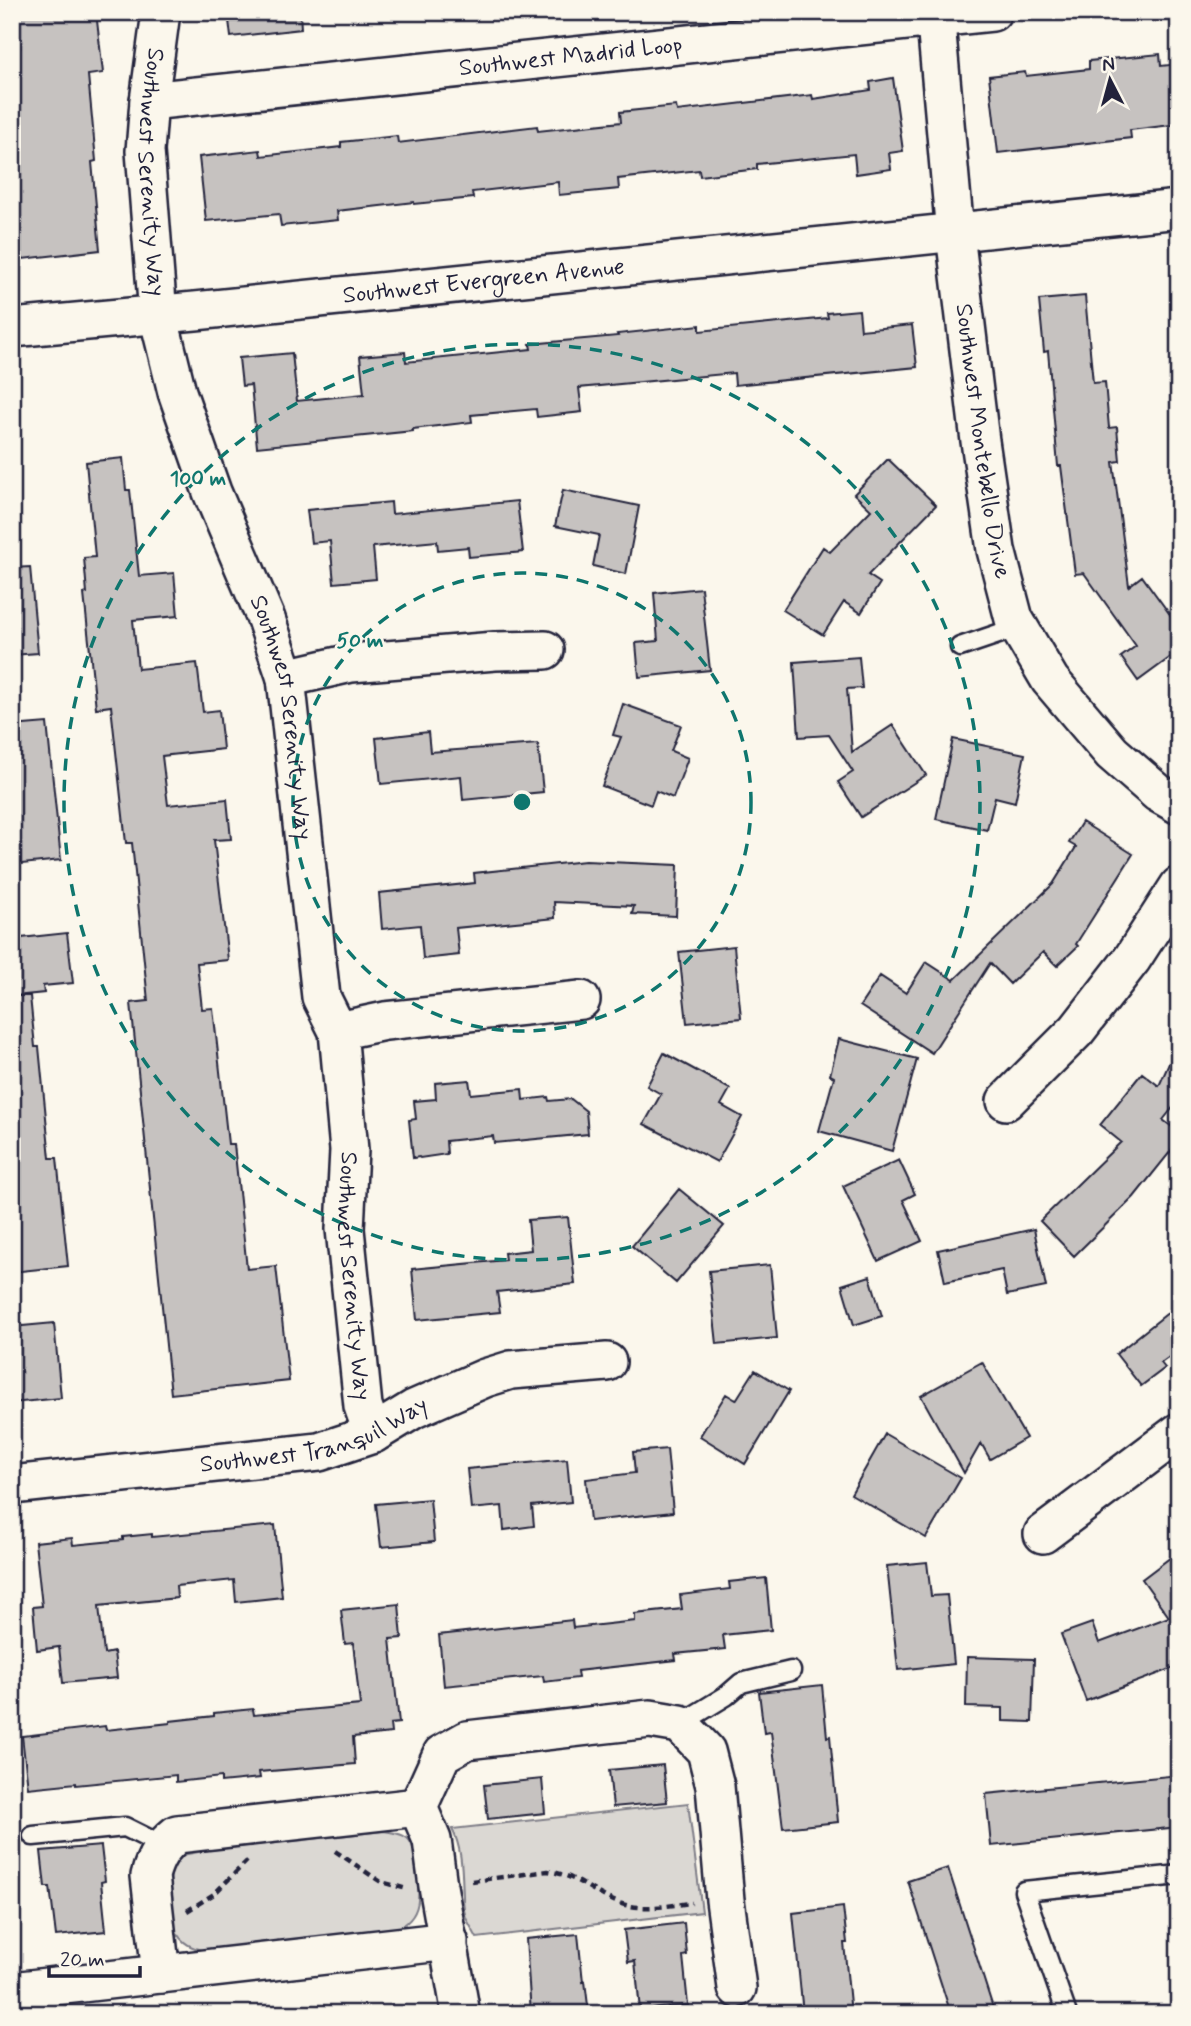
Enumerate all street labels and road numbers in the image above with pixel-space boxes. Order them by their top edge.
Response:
street label: Southwest Madrid Loop [458,29,684,84]
street label: Southwest Serenity Way [130,46,172,298]
street label: Southwest Evergreen Avenue [341,251,626,311]
street label: Southwest Montebello Drive [948,302,1018,582]
street label: Southwest Serenity Way [242,590,319,841]
street label: Southwest Serenity Way [329,1151,378,1402]
street label: Southwest Tranquil Way [198,1390,432,1480]

